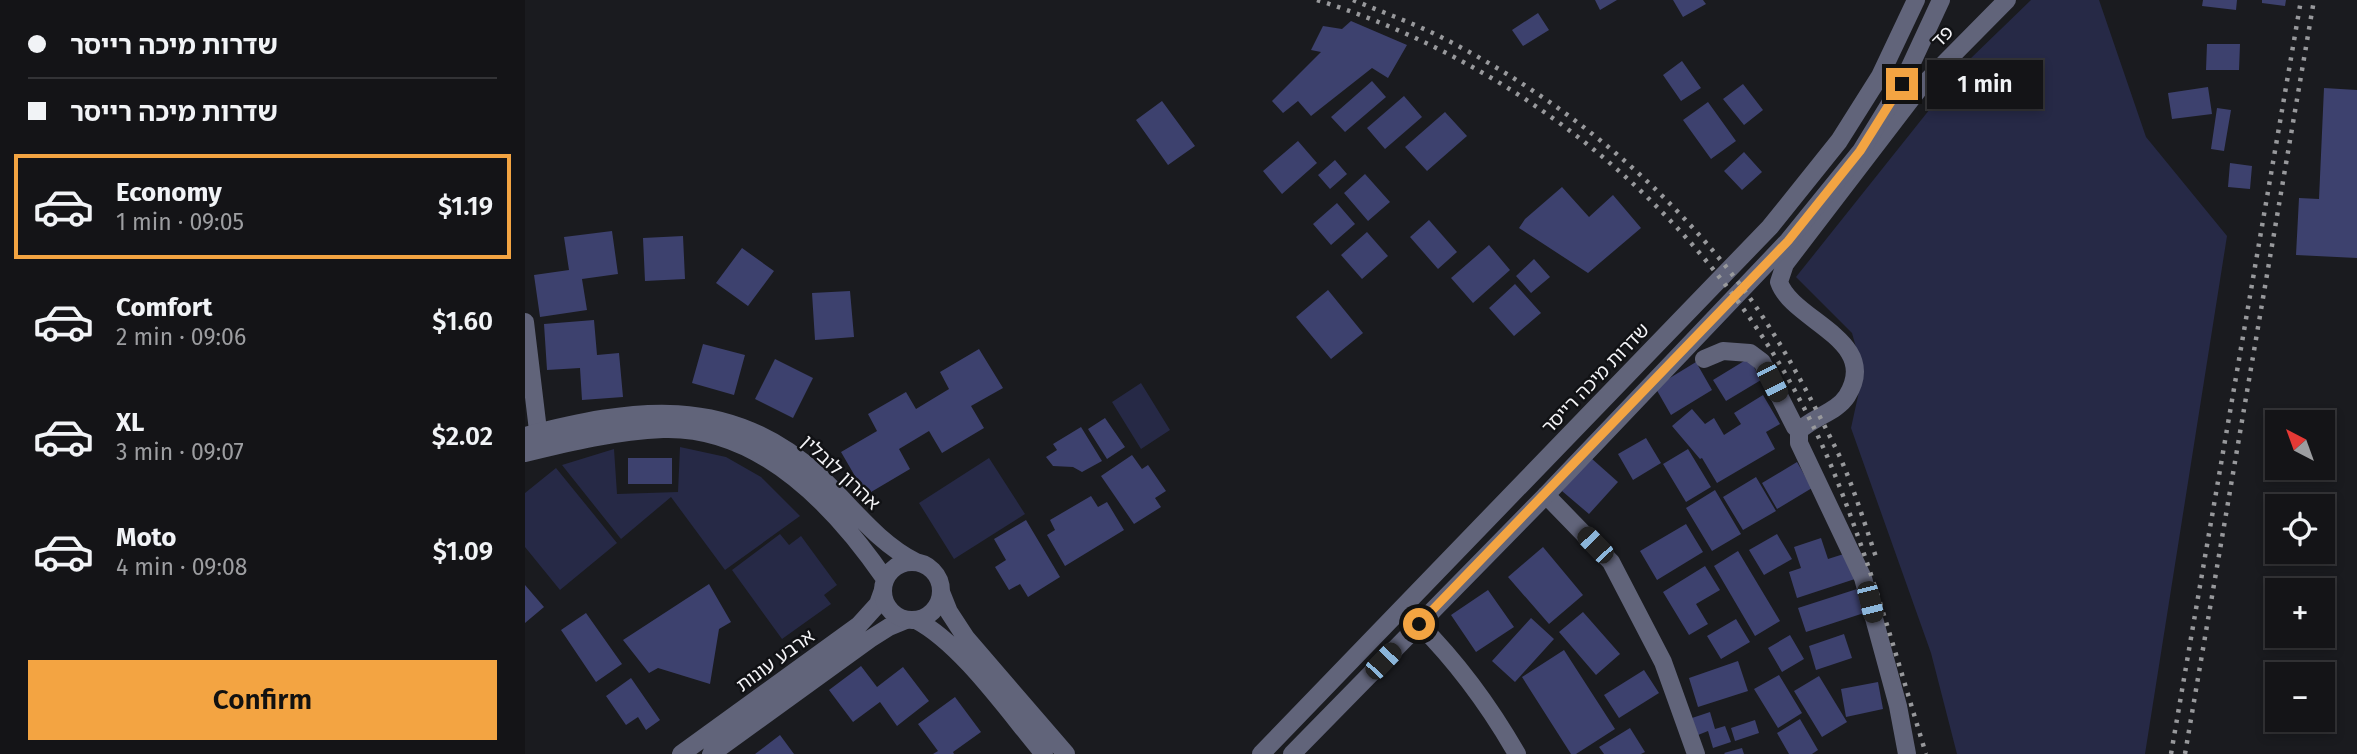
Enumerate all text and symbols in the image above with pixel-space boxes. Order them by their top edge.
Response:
street label: פד [1927,21,1958,52]
text: שדרות מיכה רייסר [70,30,278,61]
callout: 1 min [1927,60,2042,108]
route end [1886,68,1918,100]
text: 1 min [1957,70,2013,98]
text: שדרות מיכה רייסר [70,97,278,128]
icon: car [32,175,95,238]
text: Economy [116,177,222,208]
text: $1.19 [438,191,493,222]
text: 1 min · 09:05 [116,208,244,236]
icon: car [32,290,95,353]
text: Comfort [116,292,212,323]
text: $1.60 [432,306,493,337]
street label: שדרות מיכה רייסר [1537,318,1654,438]
text: 2 min · 09:06 [116,323,246,351]
car [1754,359,1791,405]
icon: car [32,405,95,468]
text: XL [116,407,144,438]
north arrow [2265,410,2335,480]
map controls [2265,410,2335,732]
text: $2.02 [432,421,493,452]
street label: אהרון לובלין [797,430,885,515]
text: 3 min · 09:07 [116,438,244,466]
button: locate [2265,494,2335,564]
icon: car [32,520,95,583]
text: Moto [116,522,176,553]
car [1573,523,1618,567]
text: $1.09 [433,536,493,567]
text: 4 min · 09:08 [116,553,247,581]
button: + [2265,578,2335,648]
car [1855,579,1886,625]
route start [1403,608,1435,640]
street label: ארבע עונות [732,624,819,697]
car [1361,639,1406,683]
button: Confirm [28,660,497,740]
button: − [2265,662,2335,732]

